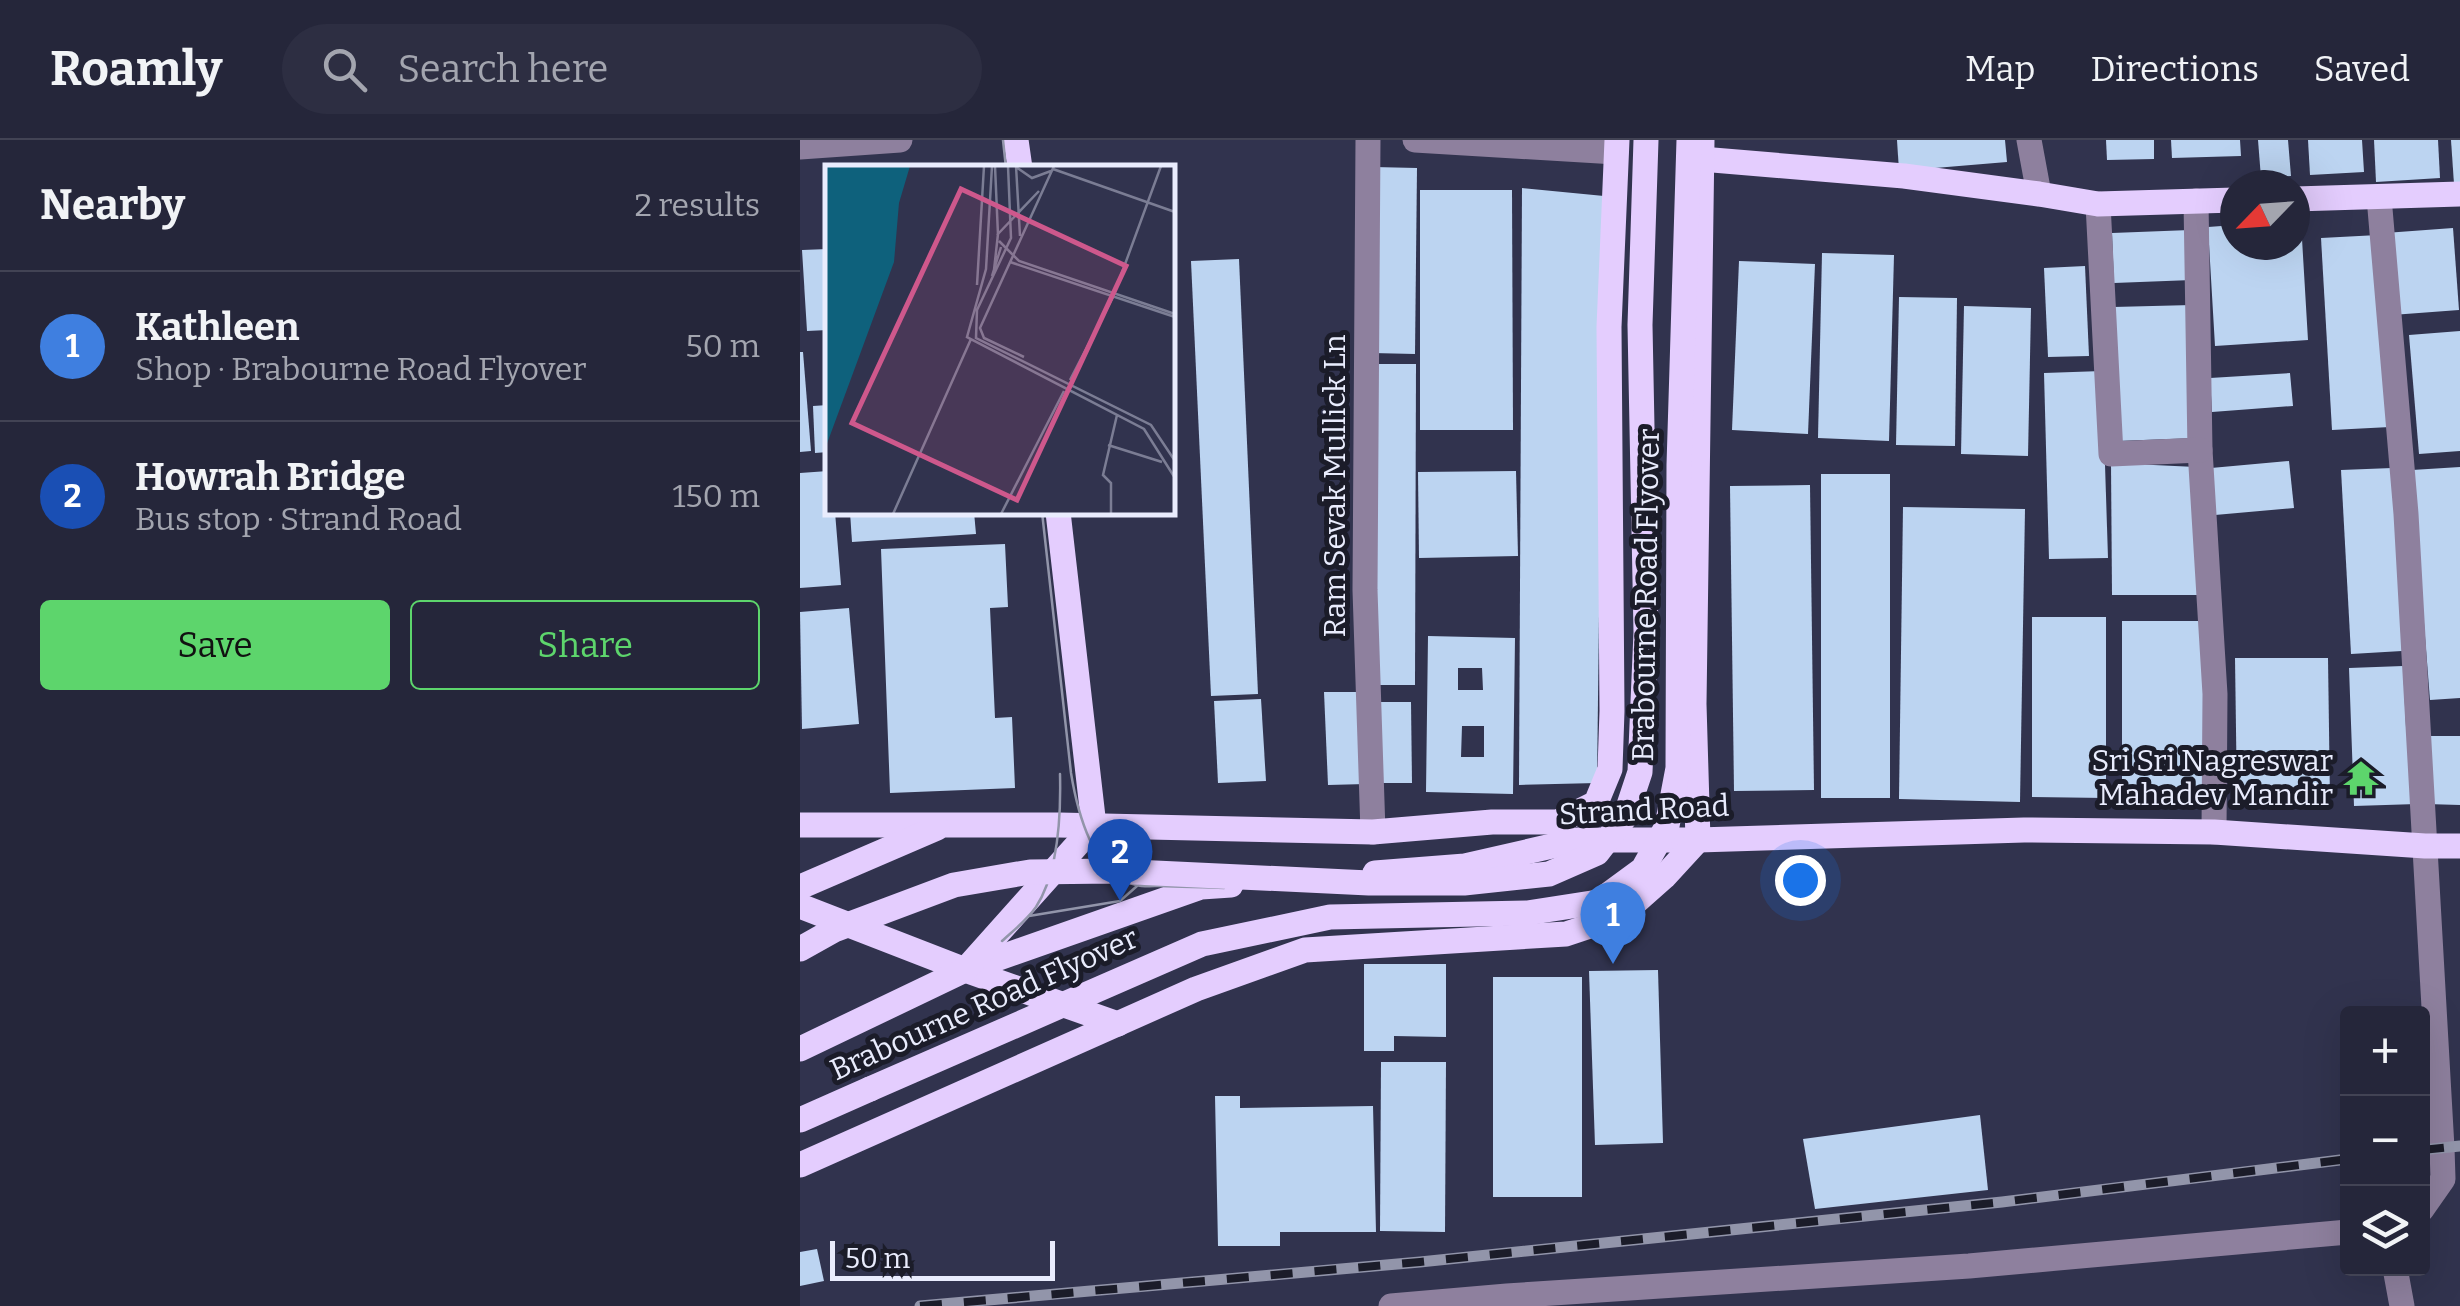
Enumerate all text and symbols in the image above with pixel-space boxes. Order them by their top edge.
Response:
search box [282,24,982,114]
text: Roamly [50,40,222,98]
icon: search [317,42,372,97]
text: Search here [397,46,608,92]
text: Map [1965,48,2035,90]
text: Directions [2090,48,2259,90]
text: Saved [2314,48,2410,90]
inset map [825,165,1175,515]
north arrow [2220,170,2310,260]
text: Nearby [40,180,185,230]
text: 2 results [634,186,760,224]
text: Kathleen [135,304,299,350]
text: 1 [66,327,79,365]
text: 50 m [685,327,760,365]
street label: Ram Sevak Mullick Ln [1317,335,1353,637]
text: Shop · Brabourne Road Flyover [135,350,586,388]
street label: Brabourne Road Flyover [1625,428,1667,762]
text: Howrah Bridge [135,454,405,500]
text: 2 [63,477,82,515]
text: 150 m [672,477,760,515]
text: Bus stop · Strand Road [135,500,462,538]
button: Save [40,600,390,690]
button: Share [410,600,760,690]
place label: Sri Sri Nagreswar Mahadev Mandir [2091,743,2333,813]
temple icon: Sri Sri Nagreswar Mahadev Mandir [2342,759,2380,797]
street label: Strand Road [1558,788,1730,832]
pin: 2 [1088,818,1152,901]
your location [1775,855,1826,906]
pin: 1 [1580,882,1646,964]
street label: Brabourne Road Flyover [825,920,1143,1088]
map controls [2340,1006,2430,1276]
button: + [2340,1006,2430,1096]
button: − [2340,1096,2430,1186]
button: layers [2340,1186,2430,1276]
scale bar [830,1236,1055,1280]
text: 50 m [845,1242,910,1275]

